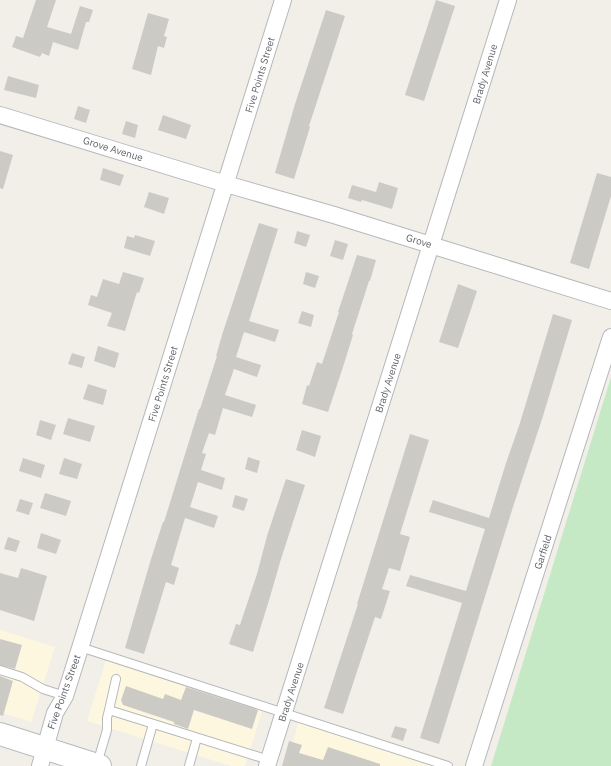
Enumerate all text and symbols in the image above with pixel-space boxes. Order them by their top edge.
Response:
street label: Five Points Street [242,35,278,114]
street label: Brady Avenue [470,42,500,106]
street label: Grove Avenue [81,134,145,164]
street label: Grove [404,231,434,251]
street label: Five Points Street [145,344,181,423]
street label: Brady Avenue [372,351,404,415]
street label: Garfield [531,533,555,571]
street label: Five Points Street [44,652,84,731]
street label: Brady Avenue [275,660,307,724]

